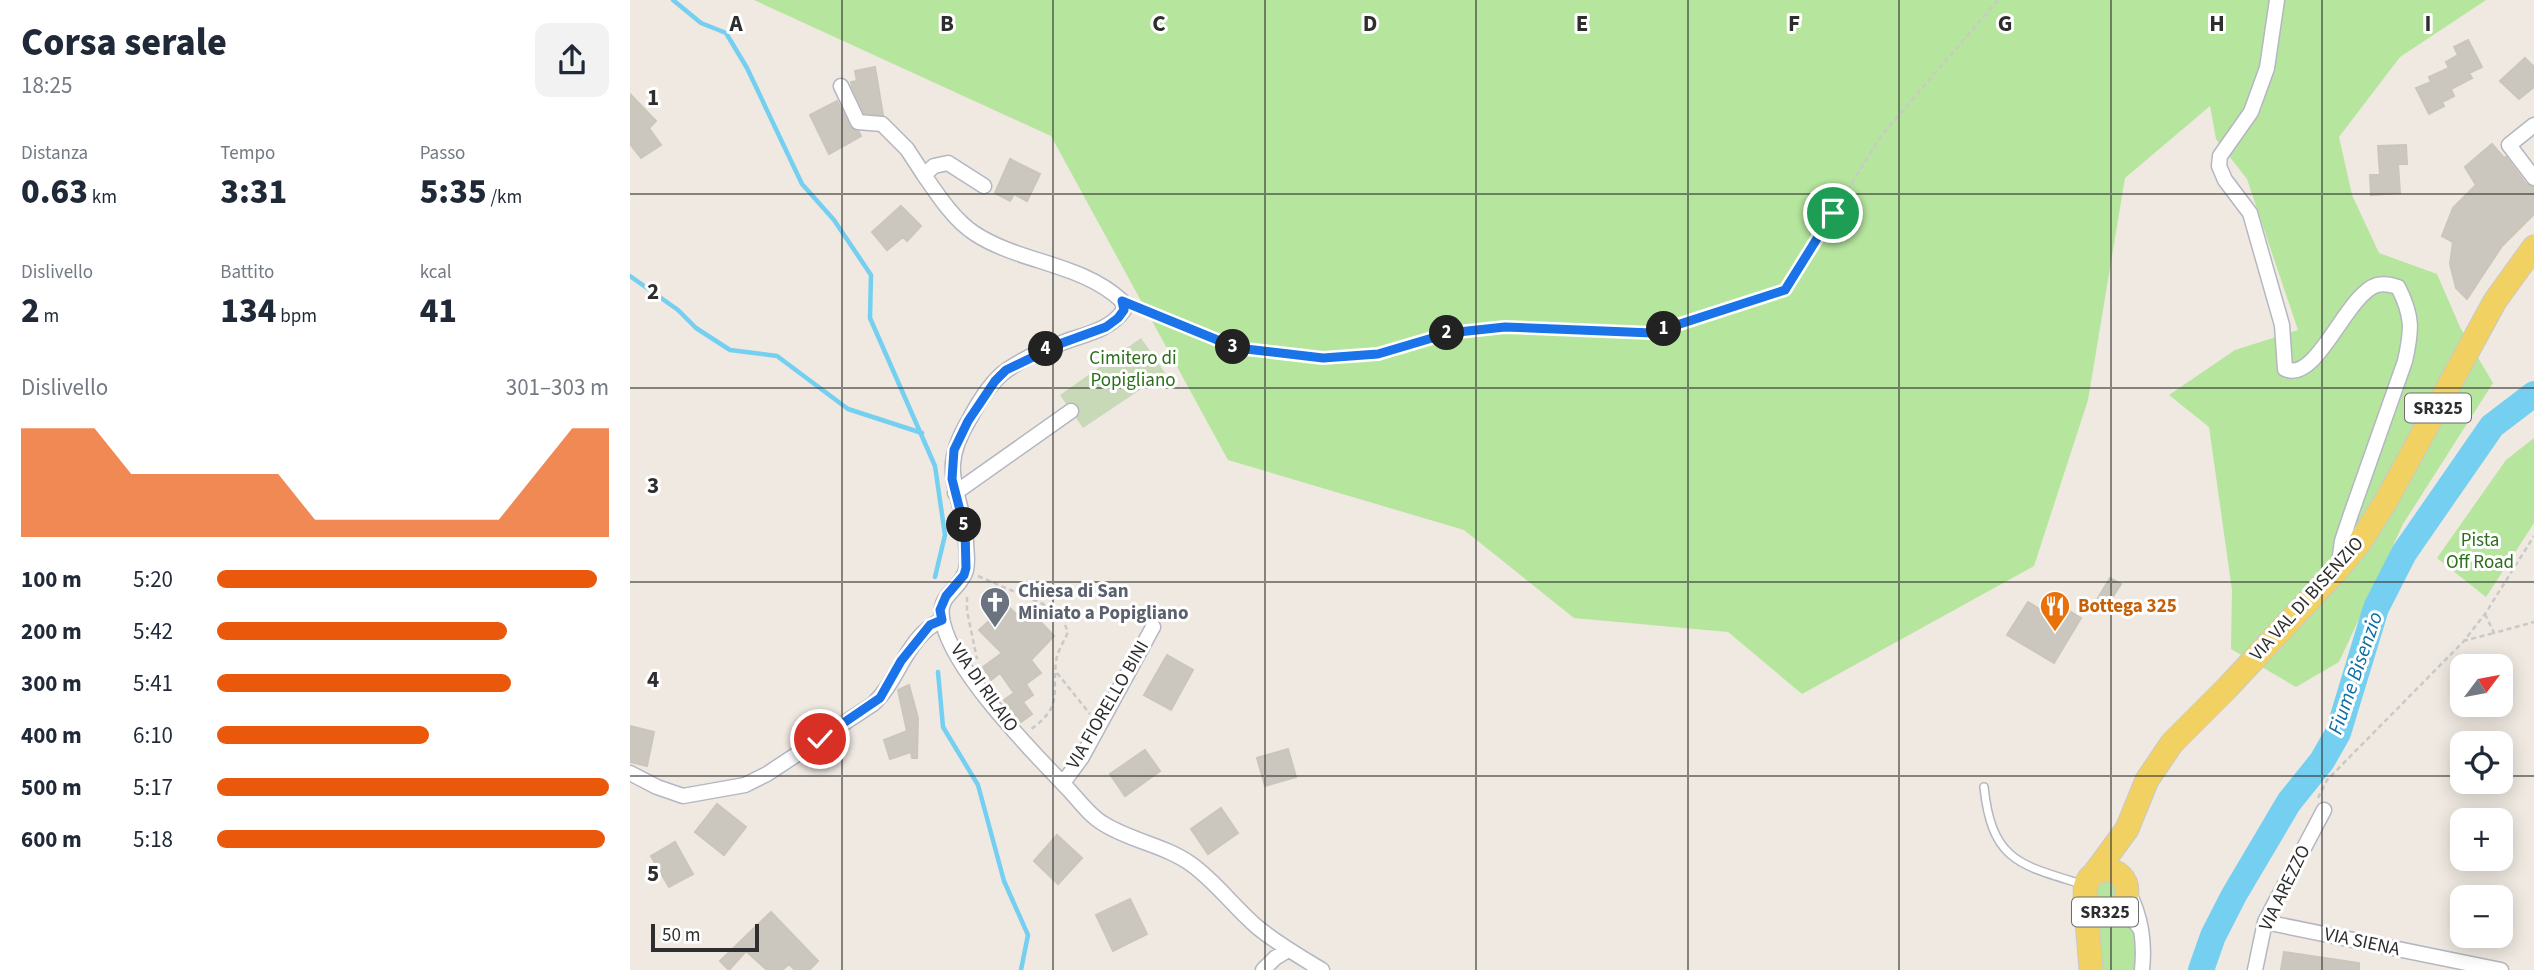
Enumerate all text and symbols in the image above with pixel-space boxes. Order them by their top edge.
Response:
text: A [728,7,743,40]
text: B [940,7,954,40]
text: C [1152,7,1166,40]
text: D [1363,7,1377,40]
text: E [1576,7,1588,40]
text: F [1788,7,1800,40]
text: G [1998,7,2012,40]
text: H [2209,7,2225,40]
text: I [2425,7,2431,40]
text: Corsa serale [21,16,227,70]
button: share [535,23,609,97]
text: 18:25 [21,69,72,102]
text: 1 [647,81,659,114]
text: Distanza [21,140,88,167]
text: Tempo [220,140,275,167]
text: Passo [420,140,465,167]
text: 0.63 [21,167,88,217]
text: 3:31 [220,167,287,217]
text: 5:35 [420,167,487,217]
pin [1803,183,1863,243]
text: km [88,184,117,211]
text: /km [487,184,522,211]
icon: arrive [1814,194,1852,232]
text: Dislivello [21,259,93,286]
text: Battito [220,259,274,286]
text: kcal [420,259,452,286]
text: 2 [647,275,659,308]
text: 2 [21,286,40,336]
text: 134 [220,286,276,336]
text: 41 [420,286,457,336]
text: m [40,303,59,330]
text: bpm [276,303,317,330]
pin: 1 [1646,312,1682,346]
text: 1 [1658,315,1669,342]
pin: 2 [1430,316,1464,350]
text: 2 [1441,319,1452,346]
pin: 3 [1216,330,1250,364]
pin: 4 [1028,332,1064,366]
text: 3 [1227,333,1238,360]
text: 4 [1040,335,1051,362]
park label: Cimitero di Popigliano [1089,345,1177,394]
text: Dislivello [21,371,108,404]
text: 301–303 m [506,371,609,404]
road number: SR325 [2405,394,2471,422]
text: 3 [647,469,659,502]
pin: 5 [946,508,982,542]
text: 5 [958,511,969,538]
park label: Pista Off Road [2446,527,2514,576]
street label: VIA VAL DI BISENZIO [2244,531,2370,667]
text: 100 m [21,563,82,596]
text: 5:20 [133,563,173,596]
place label: Chiesa di San Miniato a Popigliano [1018,578,1188,627]
church icon: Chiesa di San Miniato a Popigliano [978,585,1012,629]
restaurant icon: Bottega 325 [2038,589,2072,633]
place label: Bottega 325 [2078,593,2177,620]
water label: Fiume Bisenzio [2320,608,2390,738]
text: 200 m [21,615,82,648]
text: 5:42 [133,615,173,648]
street label: VIA FIORELLO BINI [1060,636,1156,774]
street label: VIA DI RILAIO [944,638,1024,738]
north arrow [2450,654,2513,718]
map controls [2450,654,2513,948]
text: 4 [647,663,659,696]
text: 300 m [21,667,82,700]
text: 5:41 [133,667,173,700]
pin [790,709,850,769]
text: 400 m [21,719,82,752]
text: 6:10 [133,719,173,752]
icon: check [801,720,839,758]
button: locate [2450,731,2513,794]
text: 500 m [21,771,82,804]
text: 5:17 [133,771,173,804]
button: + [2450,808,2513,871]
text: 600 m [21,823,82,856]
text: 5:18 [133,823,173,856]
street label: VIA AREZZO [2253,841,2317,935]
text: 5 [647,857,659,890]
button: − [2450,885,2513,948]
road number: SR325 [2072,897,2138,926]
scale bar [651,921,760,953]
street label: VIA SIENA [2322,921,2403,963]
text: 50 m [662,922,700,949]

